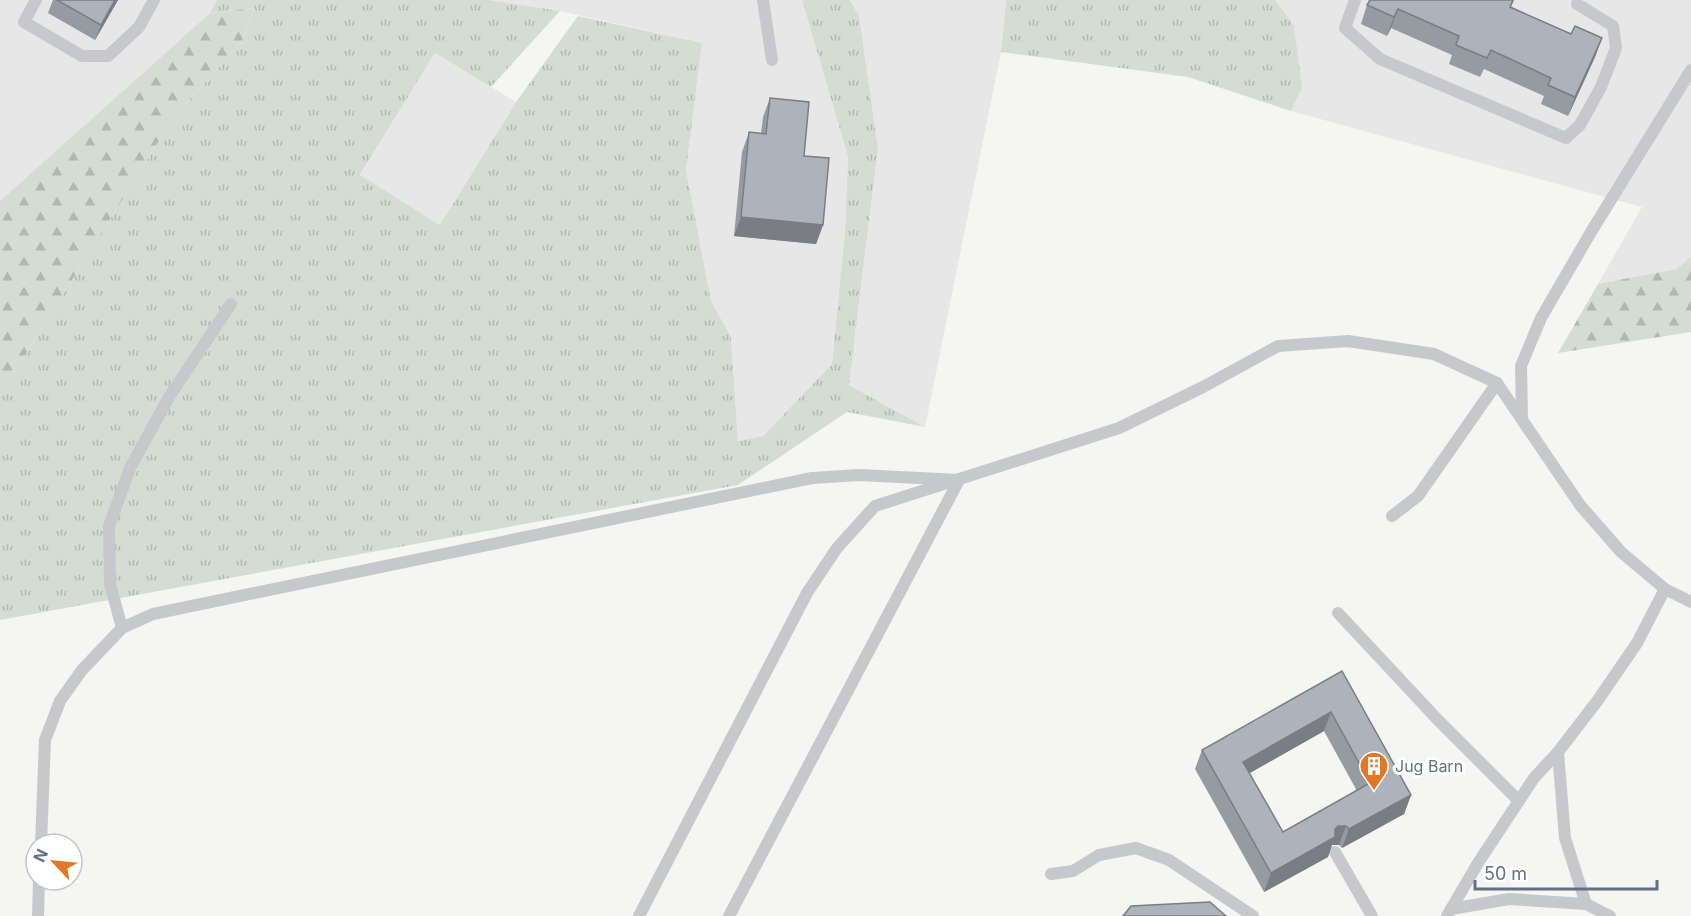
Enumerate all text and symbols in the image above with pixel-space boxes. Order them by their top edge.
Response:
building icon: Jug Barn [1358,750,1390,792]
place label: Jug Barn [1395,756,1463,776]
north arrow [24,832,84,892]
text: N [29,846,52,865]
scale bar [1475,853,1656,891]
text: 50 m [1484,863,1527,884]

